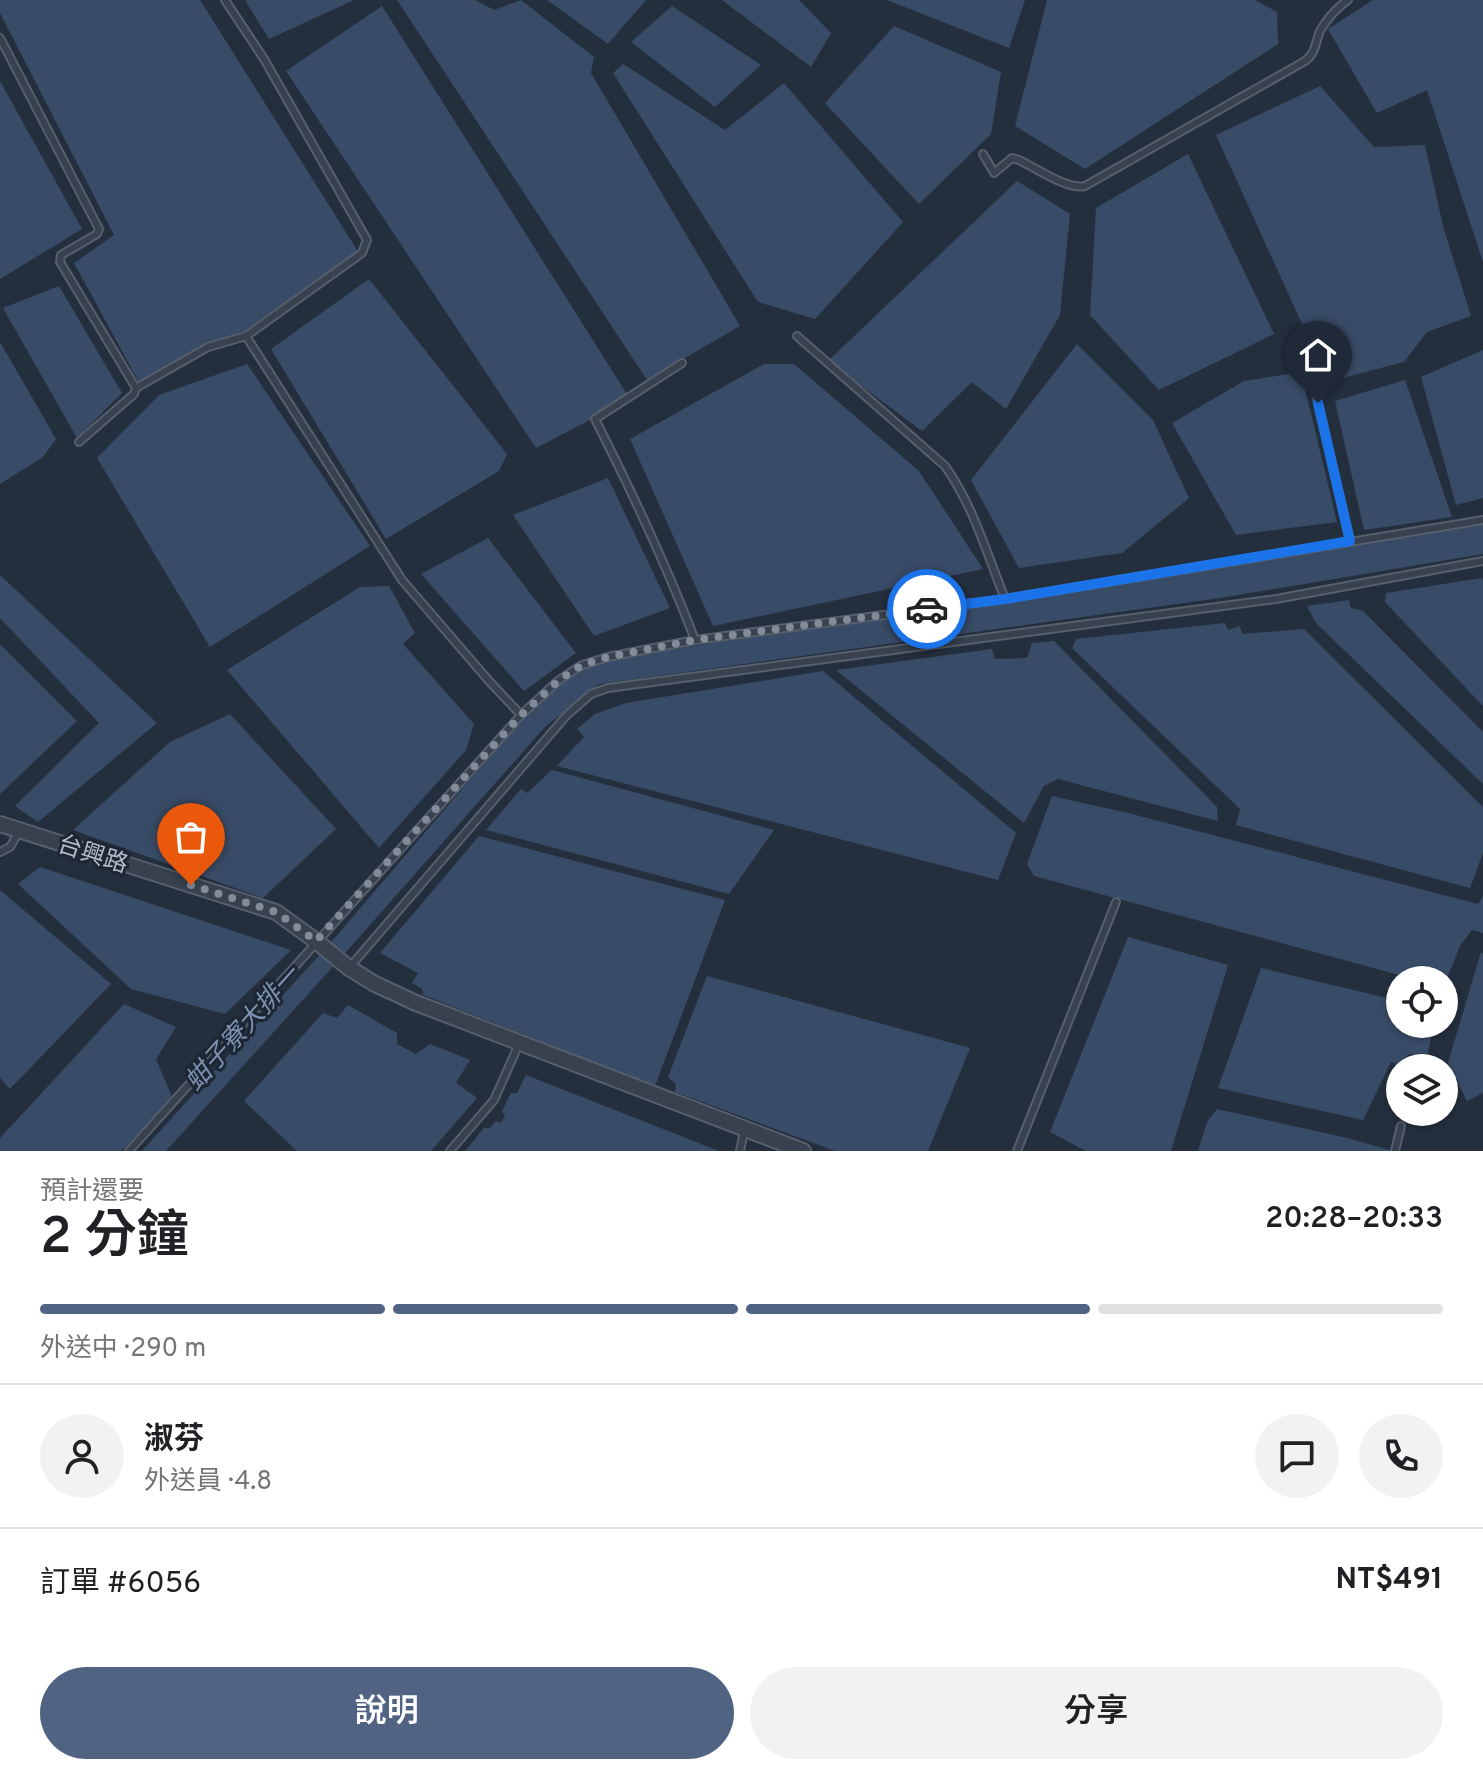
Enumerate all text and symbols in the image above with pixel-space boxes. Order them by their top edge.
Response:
pin [1284,321,1352,403]
icon: home [1296,333,1340,377]
courier [887,569,967,649]
icon: car [905,587,949,631]
pin [157,803,225,885]
icon: bag [169,815,213,859]
street label: 台興路 [54,831,131,881]
water label: 蚶子寮大排一 [179,959,310,1099]
map controls [1386,966,1458,1126]
button: locate [1386,966,1458,1038]
button: layers [1386,1054,1458,1126]
text: 預計還要 [40,1176,144,1209]
text: 20:28–20:33 [1265,1201,1443,1238]
text: 2 分鐘 [40,1206,189,1272]
text: 外送中 · 290 m [40,1333,206,1366]
button: person [40,1414,124,1498]
button: chat [1255,1414,1339,1498]
button: phone [1359,1414,1443,1498]
text: 淑芬 [144,1422,204,1459]
text: 外送員 · 4.8 [144,1466,272,1499]
text: NT$491 [1336,1562,1443,1599]
text: 訂單 #6056 [40,1566,201,1603]
button: 說明 [40,1667,734,1759]
button: 分享 [750,1667,1443,1759]

